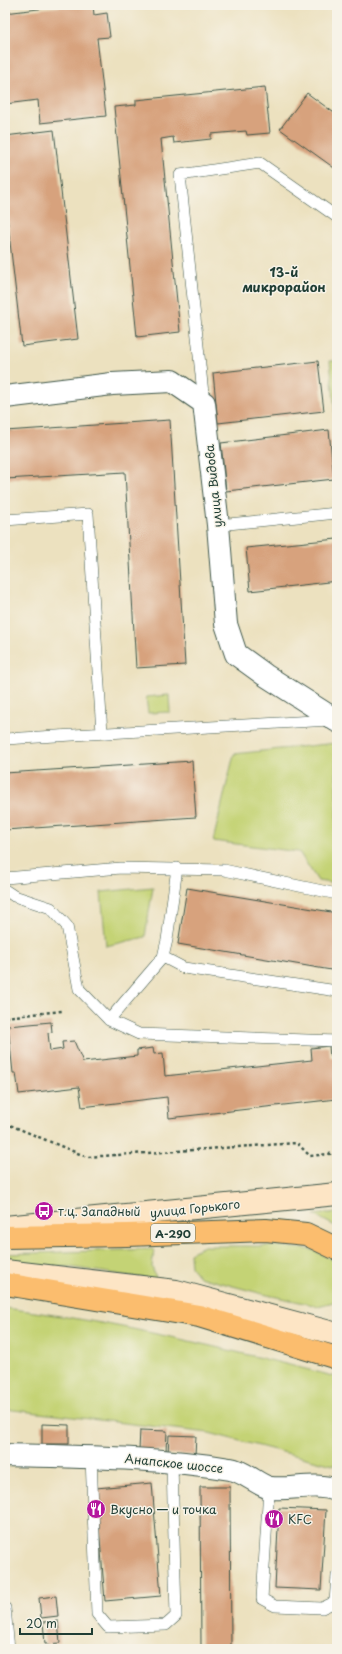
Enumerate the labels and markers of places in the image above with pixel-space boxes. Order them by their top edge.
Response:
bus stop icon: т.ц. Западный [33,1200,55,1222]
place label: т.ц. Западный [58,1202,140,1220]
restaurant icon: Вкусно — и точка [85,1498,107,1520]
place label: Вкусно — и точка [110,1500,217,1518]
restaurant icon: KFC [263,1508,285,1530]
place label: KFC [288,1510,312,1528]

